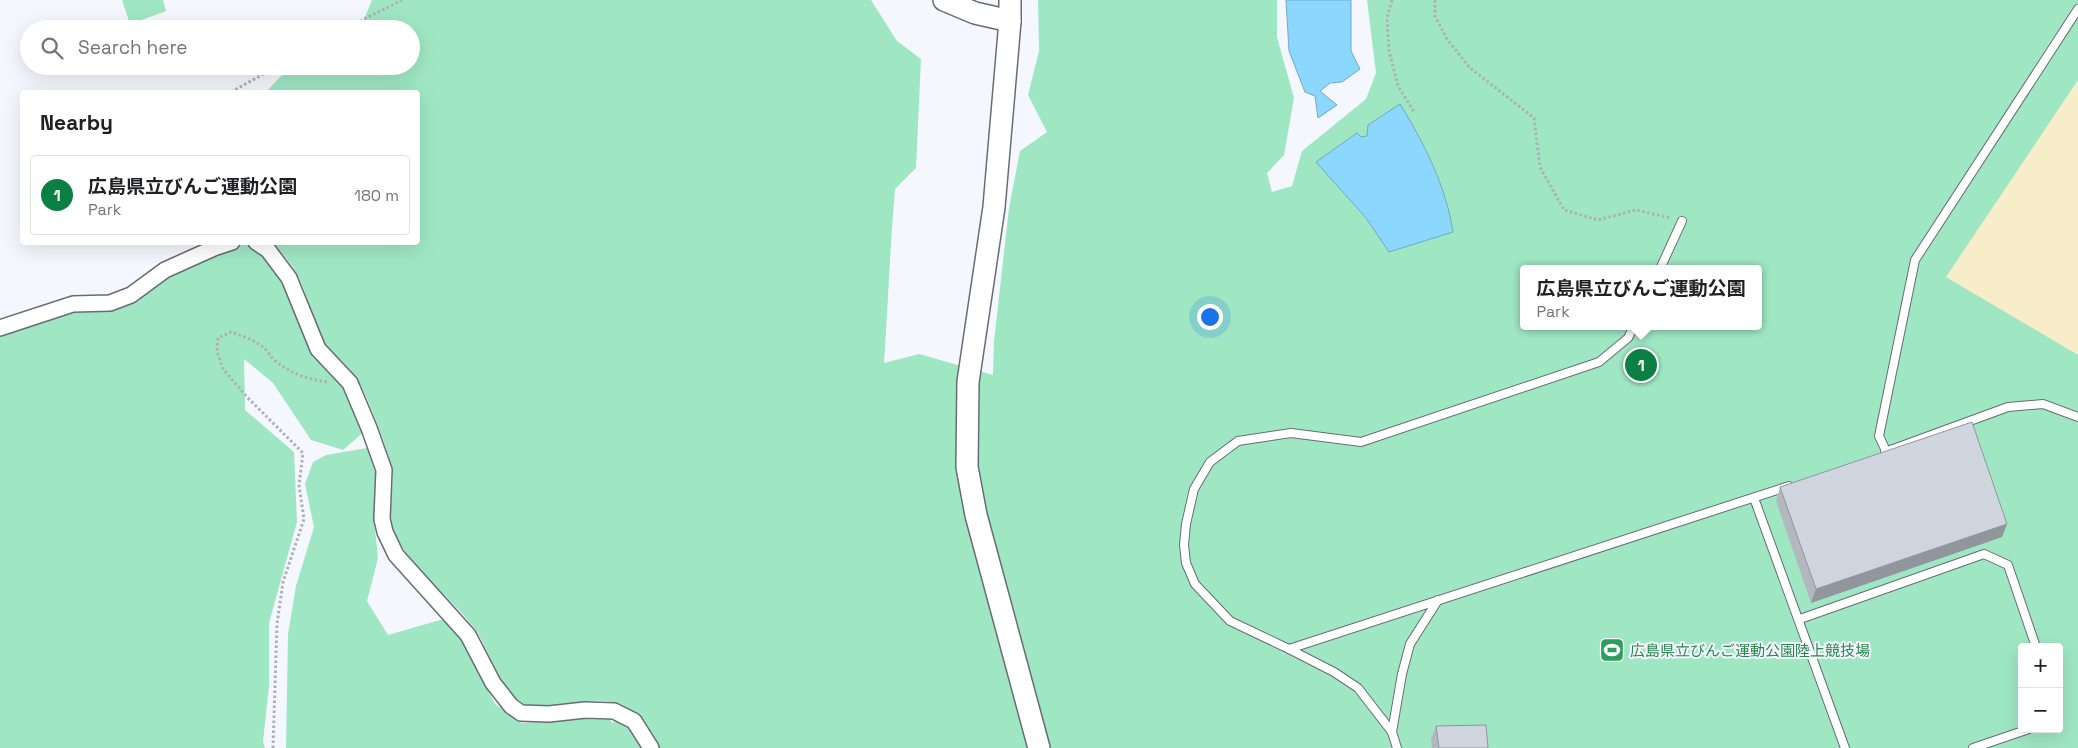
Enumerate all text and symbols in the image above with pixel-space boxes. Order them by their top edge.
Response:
search box [20,20,420,75]
icon: search [38,34,66,62]
text: Search here [78,35,188,60]
text: Nearby [40,109,113,136]
text: 広島県立びんご運動公園 [88,174,297,199]
text: 1 [53,185,61,206]
text: 180 m [354,185,399,206]
text: Park [88,199,121,220]
popup [1520,265,1762,330]
text: 広島県立びんご運動公園 [1536,276,1746,301]
text: Park [1536,301,1570,322]
your location [1197,304,1223,330]
pin: 1 [1625,346,1657,384]
sports icon: 広島県立びんご運動公園陸上競技場 [1599,637,1625,663]
place label: 広島県立びんご運動公園陸上競技場 [1630,641,1870,660]
map controls [2018,643,2063,733]
button: + [2018,643,2063,688]
button: − [2018,688,2063,733]

